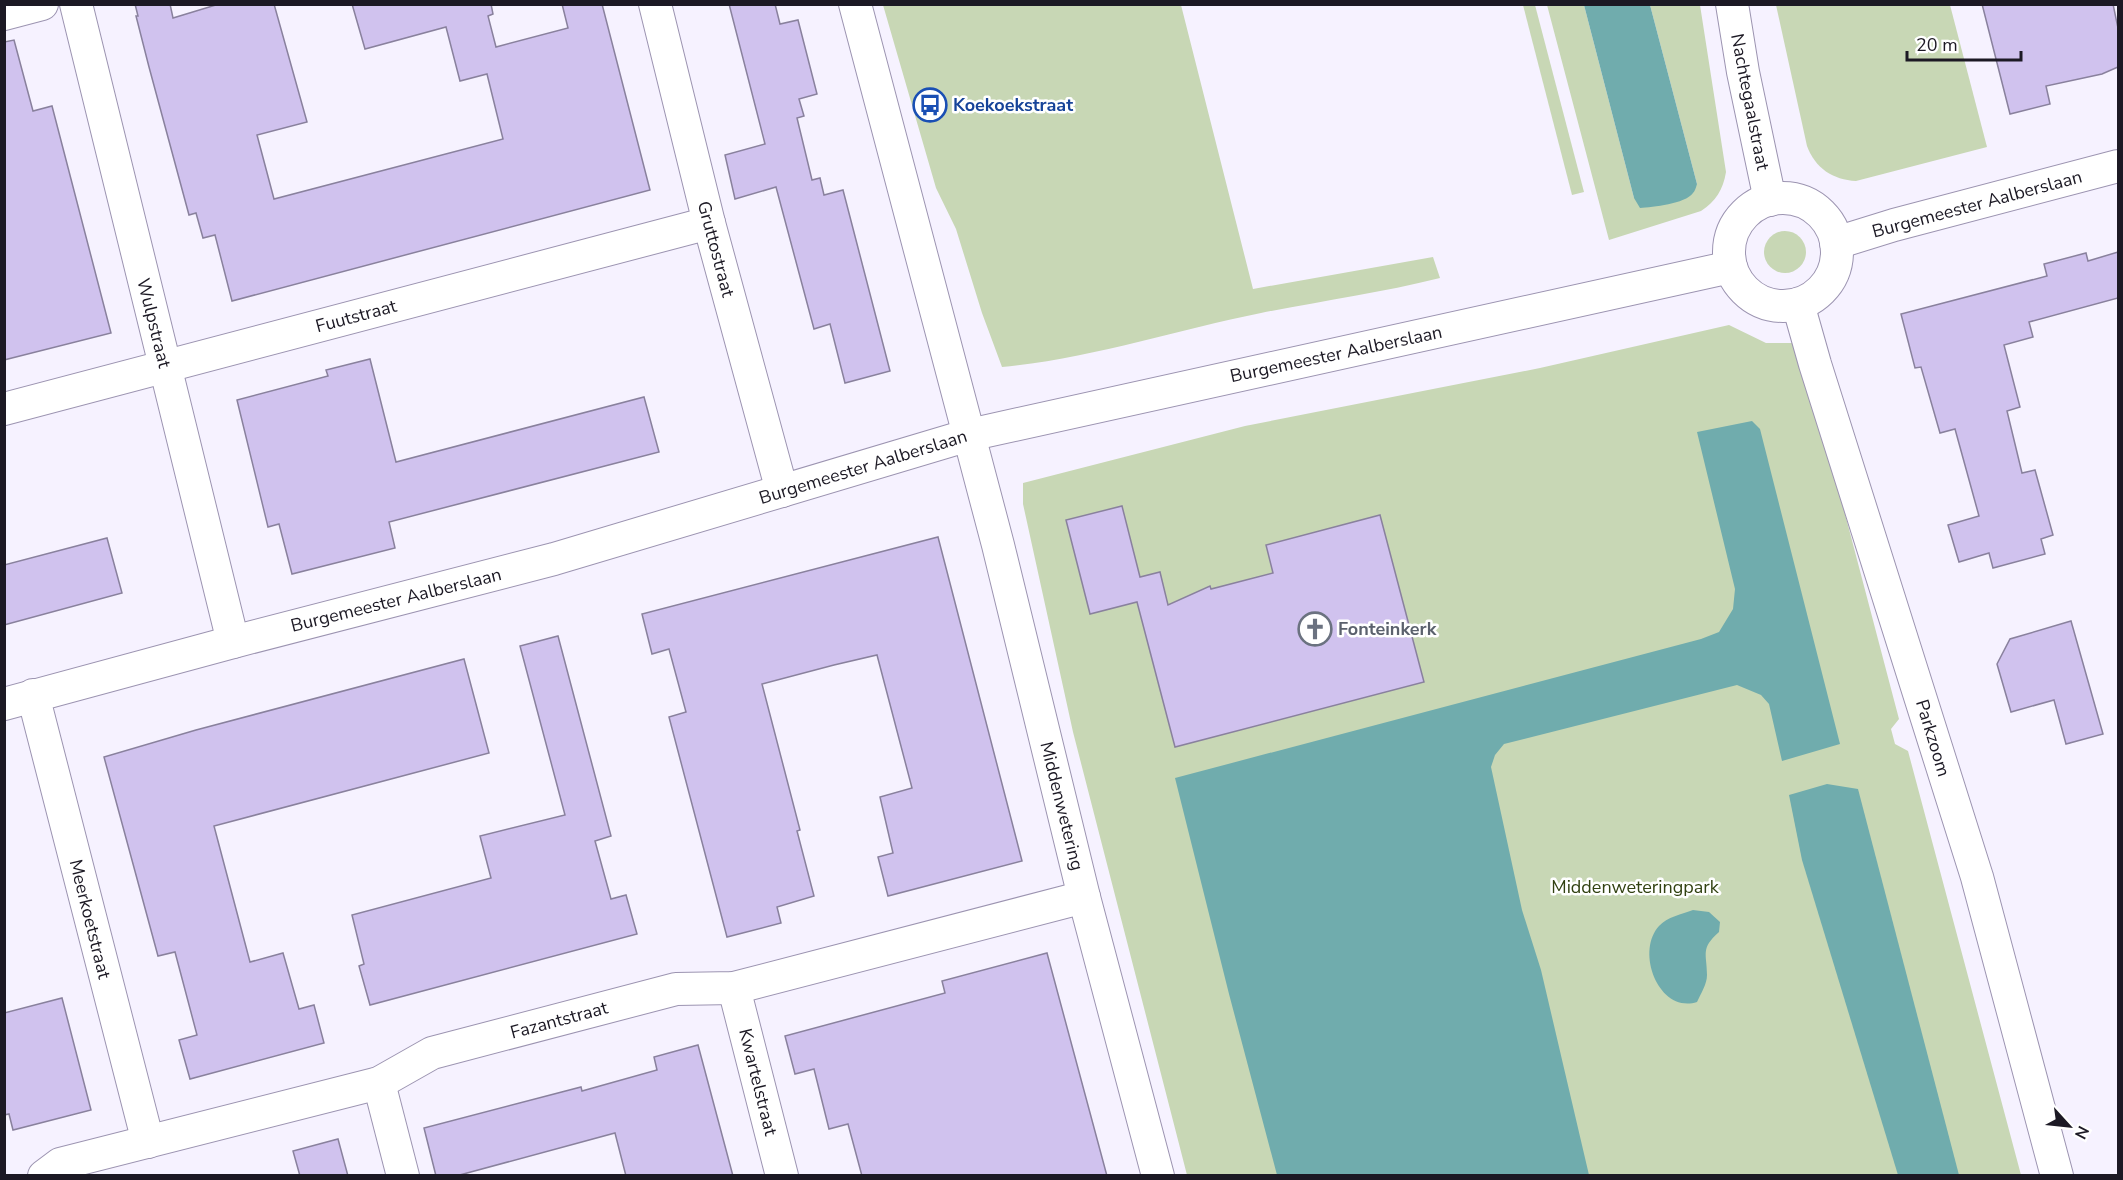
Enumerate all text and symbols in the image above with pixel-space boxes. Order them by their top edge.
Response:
scale bar [1907,24,2021,62]
street label: Nachtegaalstraat [1725,32,1775,173]
text: 20 m [1916,33,1958,57]
bus stop icon: Koekoekstraat [912,87,948,123]
place label: Koekoekstraat [953,93,1073,117]
street label: Burgemeester Aalberslaan [1869,164,2085,244]
street label: Gruttostraat [692,198,741,300]
street label: Wulpstraat [131,276,177,371]
street label: Fuutstraat [313,294,400,338]
street label: Burgemeester Aalberslaan [1228,320,1444,388]
street label: Burgemeester Aalberslaan [756,424,970,510]
street label: Burgemeester Aalberslaan [288,562,504,638]
church icon: Fonteinkerk [1297,611,1333,647]
place label: Fonteinkerk [1338,617,1437,641]
street label: Parkzoom [1910,697,1956,779]
street label: Middenwetering [1034,739,1090,873]
street label: Meerkoetstraat [64,857,117,982]
park label: Middenweteringpark [1551,875,1720,899]
street label: Fazantstraat [508,995,611,1045]
street label: Kwartelstraat [733,1026,783,1139]
north arrow [2039,1096,2099,1156]
text: N [2069,1122,2094,1143]

